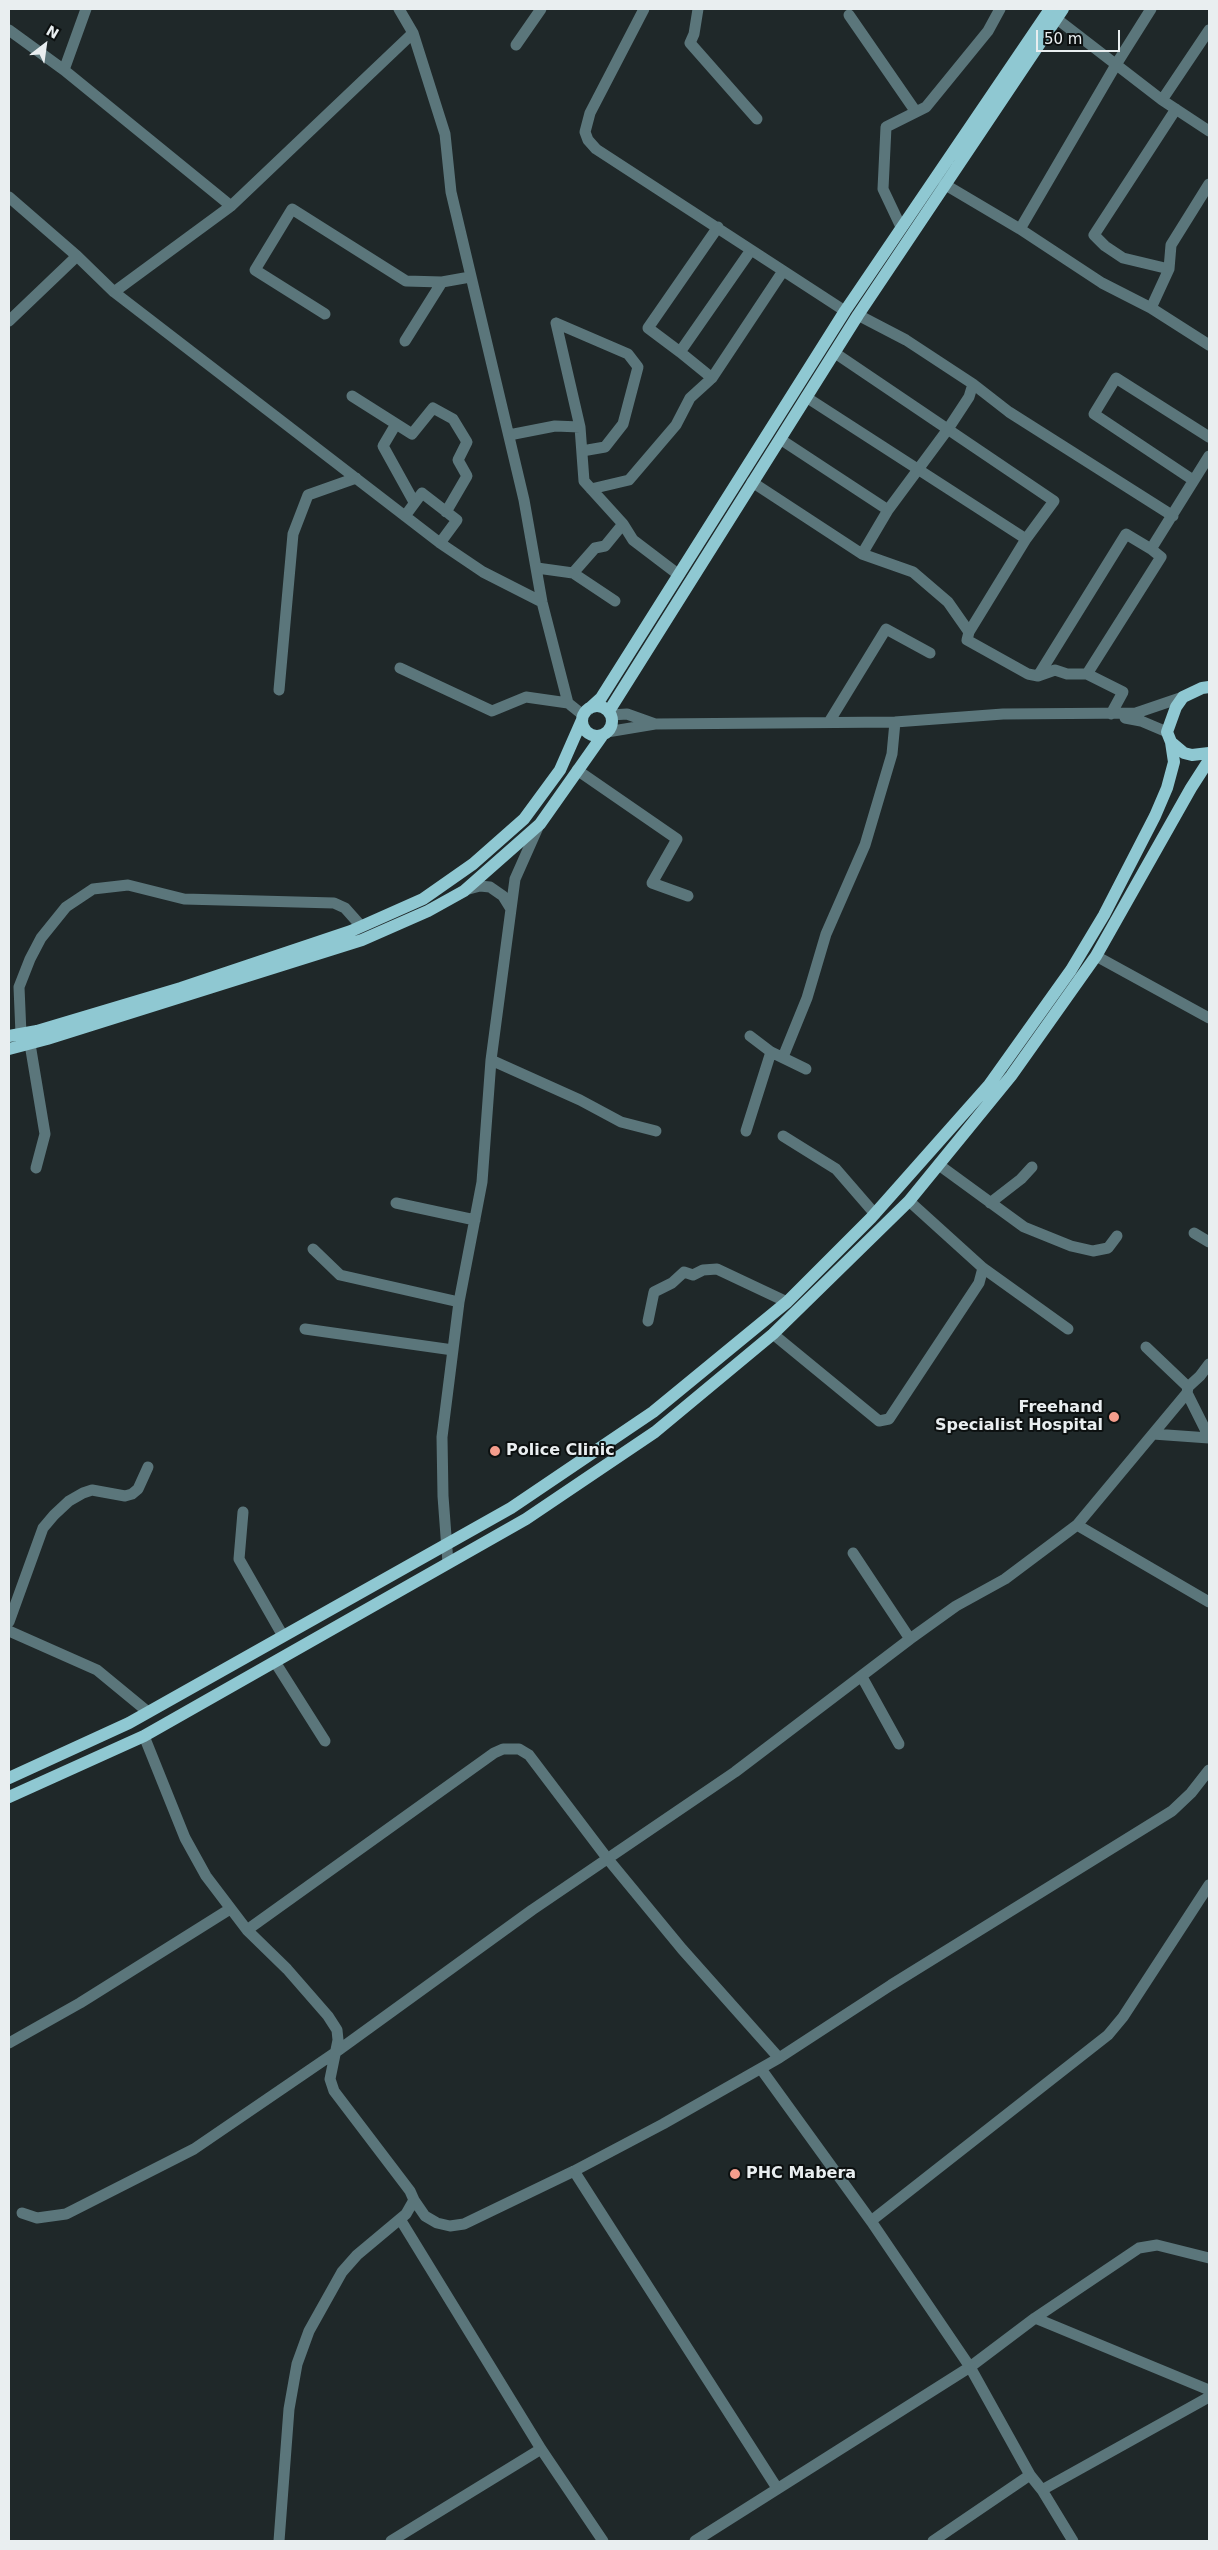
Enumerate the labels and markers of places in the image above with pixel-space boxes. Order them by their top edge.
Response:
place label: Freehand Specialist Hospital [935,1398,1103,1436]
marker: Freehand Specialist Hospital [1107,1410,1121,1424]
place label: Police Clinic [506,1441,615,1461]
marker: Police Clinic [488,1444,502,1458]
place label: PHC Mabera [746,2164,856,2184]
marker: PHC Mabera [728,2167,742,2181]

